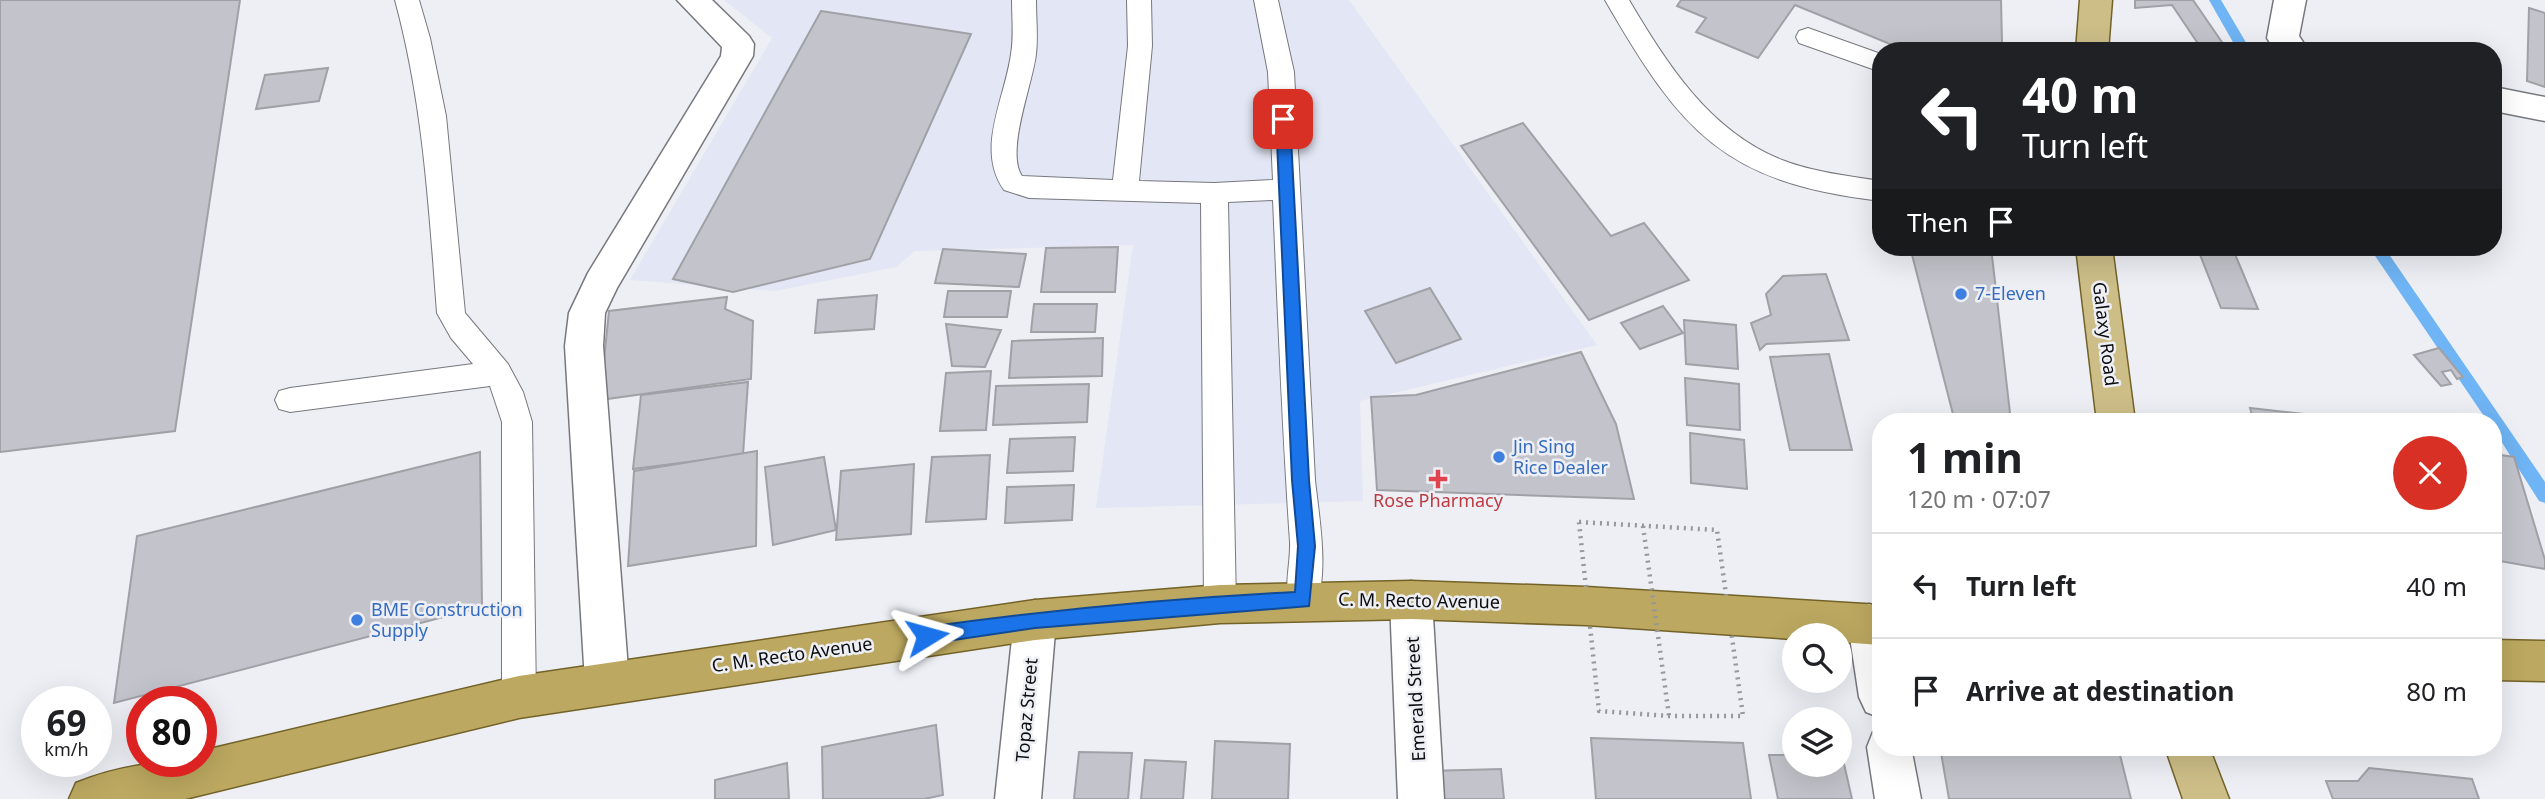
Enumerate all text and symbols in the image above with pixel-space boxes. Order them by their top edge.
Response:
text: 40 m [2022,61,2139,127]
icon: left [1907,70,1998,161]
pin [1253,89,1313,149]
icon: arrive [1264,100,1302,138]
text: Turn left [2022,124,2148,167]
icon: arrive [1982,203,2020,241]
text: Then [1907,204,1968,240]
place label: 7-Eleven [1975,281,2046,305]
street label: Galaxy Road [2088,281,2124,387]
marker: 7-Eleven [1953,286,1969,302]
text: 1 min [1907,428,2023,485]
place label: Jin Sing Rice Dealer [1511,434,1608,479]
button: close [2393,436,2467,510]
marker: Jin Sing Rice Dealer [1491,449,1507,465]
marker: Rose Pharmacy [1430,471,1446,487]
text: 120 m · 07:07 [1907,483,2051,515]
place label: Rose Pharmacy [1373,488,1504,512]
icon: left [1907,567,1945,605]
text: Turn left [1966,568,2077,604]
text: 40 m [2406,568,2467,604]
street label: C. M. Recto Avenue [1338,587,1500,613]
place label: BME Construction Supply [371,597,523,642]
position arrow [890,599,964,673]
marker: BME Construction Supply [349,612,365,628]
map controls [1782,623,1852,777]
button: search [1782,623,1852,693]
street label: C. M. Recto Avenue [710,631,874,677]
street label: Emerald Street [1400,636,1430,762]
street label: Topaz Street [1010,656,1043,763]
icon: arrive [1907,672,1945,710]
text: Arrive at destination [1966,673,2235,709]
text: 80 m [2406,673,2467,709]
speed limit sign: 80 [126,686,217,777]
text: 69 [46,699,87,746]
button: layers [1782,707,1852,777]
text: km/h [44,737,89,761]

